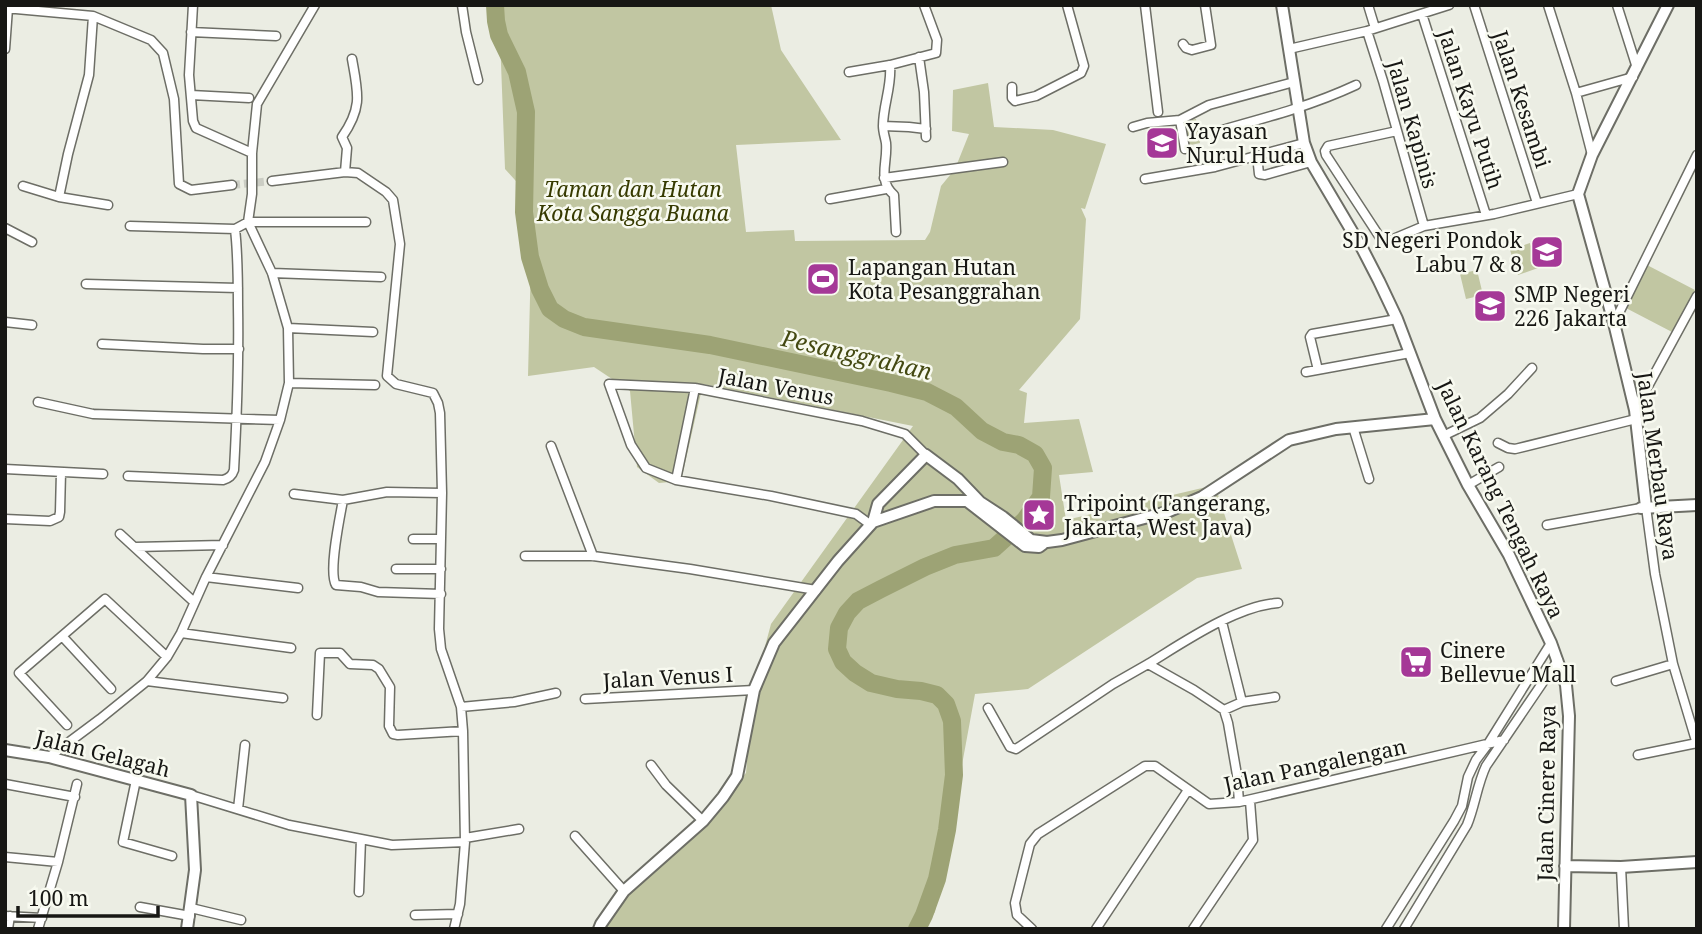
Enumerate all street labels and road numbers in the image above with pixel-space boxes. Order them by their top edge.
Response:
street label: Jalan Kayu Putih [1432,24,1510,193]
street label: Jalan Kesambi [1486,26,1557,172]
street label: Jalan Kapinis [1381,55,1445,192]
street label: Jalan Venus [715,361,836,411]
street label: Jalan Merbau Raya [1631,369,1685,562]
street label: Jalan Karang Tengah Raya [1431,374,1571,623]
street label: Jalan Venus I [601,660,734,694]
street label: Jalan Cinere Raya [1530,705,1562,882]
street label: Jalan Gelagah [32,723,173,783]
street label: Jalan Pangalengan [1220,732,1409,798]

